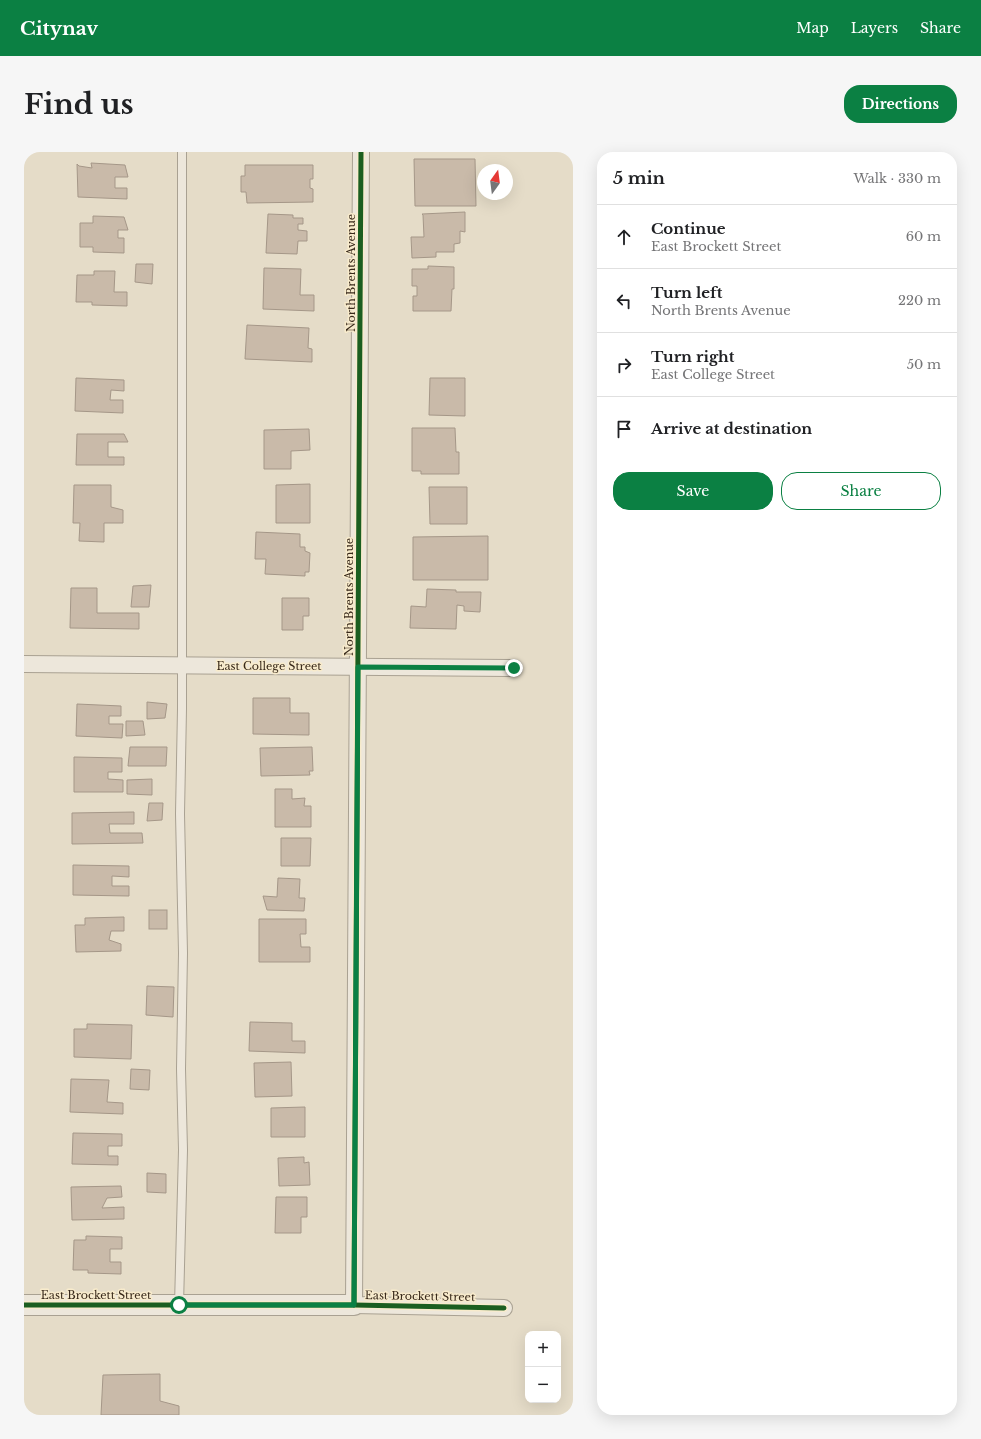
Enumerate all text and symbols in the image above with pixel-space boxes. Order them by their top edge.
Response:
text: Citynav [20,17,98,40]
text: Map [796,19,829,37]
text: Layers [851,19,898,37]
text: Share [920,19,961,37]
button: Directions [844,85,957,123]
text: Find us [24,87,134,122]
north arrow [477,164,513,200]
text: 5 min [613,168,665,189]
text: Walk · 330 m [853,170,941,187]
street label: North Brents Avenue [344,214,358,332]
text: Continue [651,219,726,238]
icon: ahead [613,226,635,248]
text: 60 m [906,228,941,245]
text: East Brockett Street [651,238,781,255]
text: Turn left [651,283,722,302]
icon: left [613,290,635,312]
text: 220 m [898,292,941,309]
text: North Brents Avenue [651,302,791,319]
text: Turn right [651,347,734,366]
icon: right [613,354,635,376]
text: 50 m [907,356,941,373]
text: East College Street [651,366,775,383]
icon: arrive [613,418,635,440]
text: Arrive at destination [651,419,812,438]
button: Save [613,472,773,510]
button: Share [781,472,941,510]
street label: North Brents Avenue [342,538,356,656]
street label: East College Street [217,659,322,673]
route end [505,659,523,677]
street label: East Brockett Street [41,1288,152,1302]
street label: East Brockett Street [365,1288,476,1304]
route start [170,1296,188,1314]
map controls [525,1331,561,1403]
button: + [525,1331,561,1367]
button: − [525,1367,561,1403]

